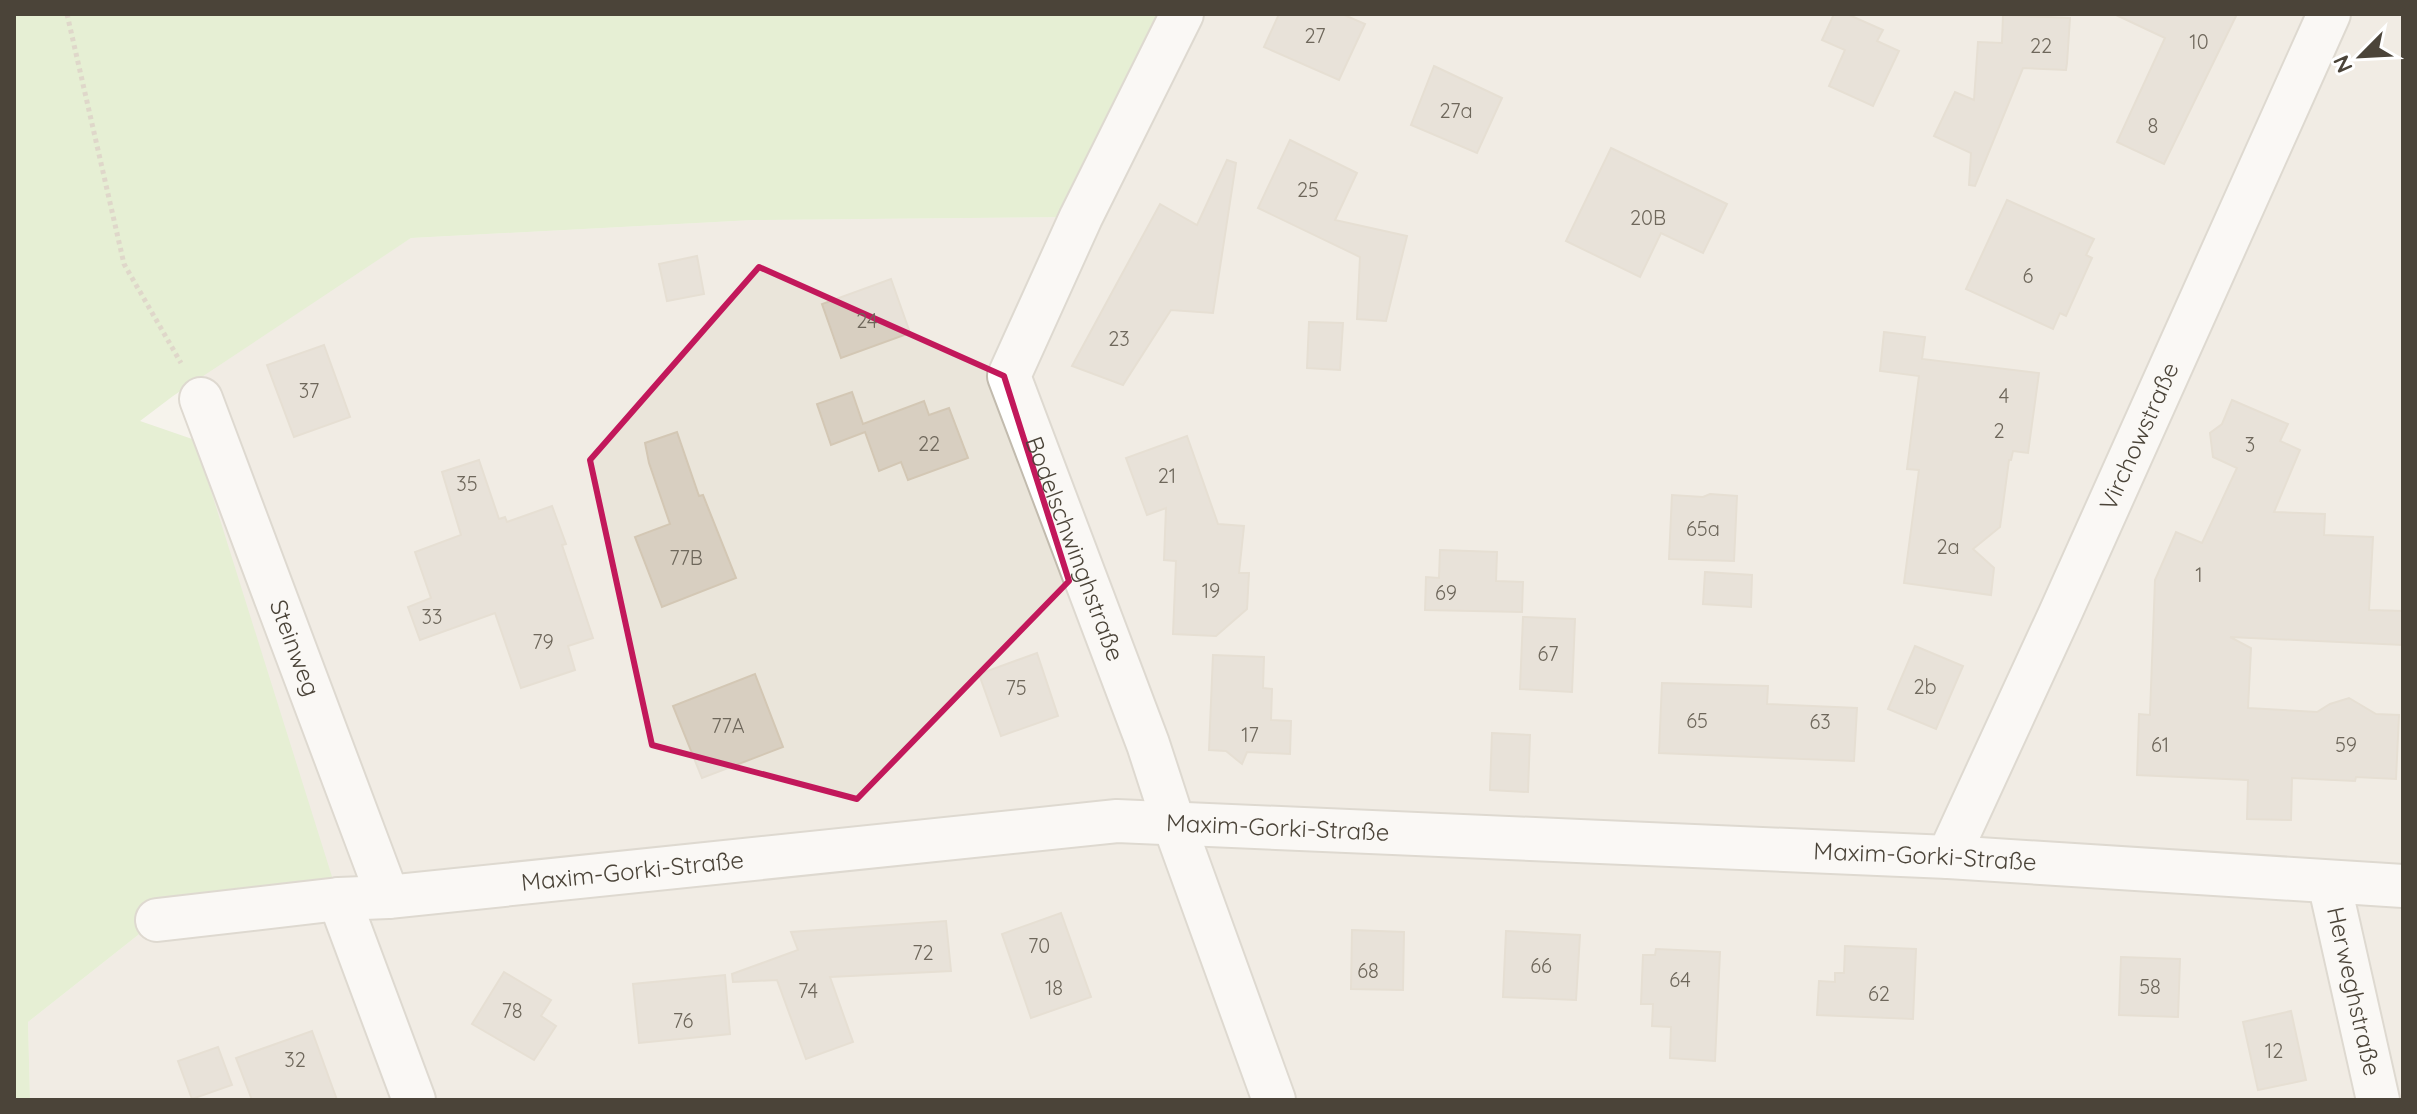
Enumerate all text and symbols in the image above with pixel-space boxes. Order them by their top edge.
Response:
north arrow [2321,16,2401,96]
house number: 27 [1305,23,1325,48]
house number: 10 [2189,29,2209,54]
house number: 22 [2030,33,2052,58]
text: N [2327,51,2359,77]
house number: 27a [1439,98,1473,123]
house number: 8 [2148,113,2158,138]
house number: 25 [1297,177,1319,202]
house number: 20B [1630,205,1666,230]
house number: 6 [2023,263,2034,288]
house number: 24 [856,308,878,333]
house number: 23 [1108,326,1130,351]
street label: Virchowstraße [2092,357,2185,515]
house number: 37 [299,378,319,403]
house number: 4 [1999,383,2009,408]
house number: 2 [1993,418,2005,443]
house number: 22 [918,431,940,456]
street label: Bodelschwinghstraße [1019,432,1131,665]
house number: 3 [2245,432,2255,457]
house number: 21 [1158,463,1176,488]
house number: 35 [456,471,478,496]
house number: 65a [1686,516,1720,541]
house number: 2a [1936,534,1960,559]
house number: 77B [669,545,703,570]
house number: 1 [2195,562,2203,587]
house number: 19 [1202,578,1220,603]
house number: 69 [1435,580,1457,605]
street label: Steinweg [264,595,327,700]
house number: 33 [422,604,442,629]
house number: 79 [532,629,554,654]
house number: 67 [1537,641,1559,666]
house number: 2b [1913,674,1937,699]
house number: 75 [1005,675,1027,700]
house number: 65 [1686,708,1708,733]
house number: 63 [1809,709,1831,734]
house number: 77A [711,713,745,738]
house number: 17 [1241,722,1259,747]
house number: 61 [2151,732,2169,757]
house number: 59 [2335,732,2357,757]
street label: Maxim-Gorki-Straße [1165,807,1390,847]
street label: Maxim-Gorki-Straße [1813,835,2038,877]
street label: Maxim-Gorki-Straße [520,844,745,897]
street label: Herweghstraße [2321,904,2388,1078]
house number: 70 [1028,933,1050,958]
house number: 72 [912,940,934,965]
house number: 66 [1530,953,1552,978]
house number: 68 [1357,958,1379,983]
house number: 64 [1669,967,1691,992]
house number: 58 [2139,974,2161,999]
house number: 18 [1045,975,1063,1000]
house number: 74 [798,978,818,1003]
house number: 62 [1868,981,1890,1006]
house number: 78 [501,998,523,1023]
house number: 76 [673,1008,693,1033]
house number: 12 [2265,1038,2283,1063]
house number: 32 [284,1047,306,1072]

